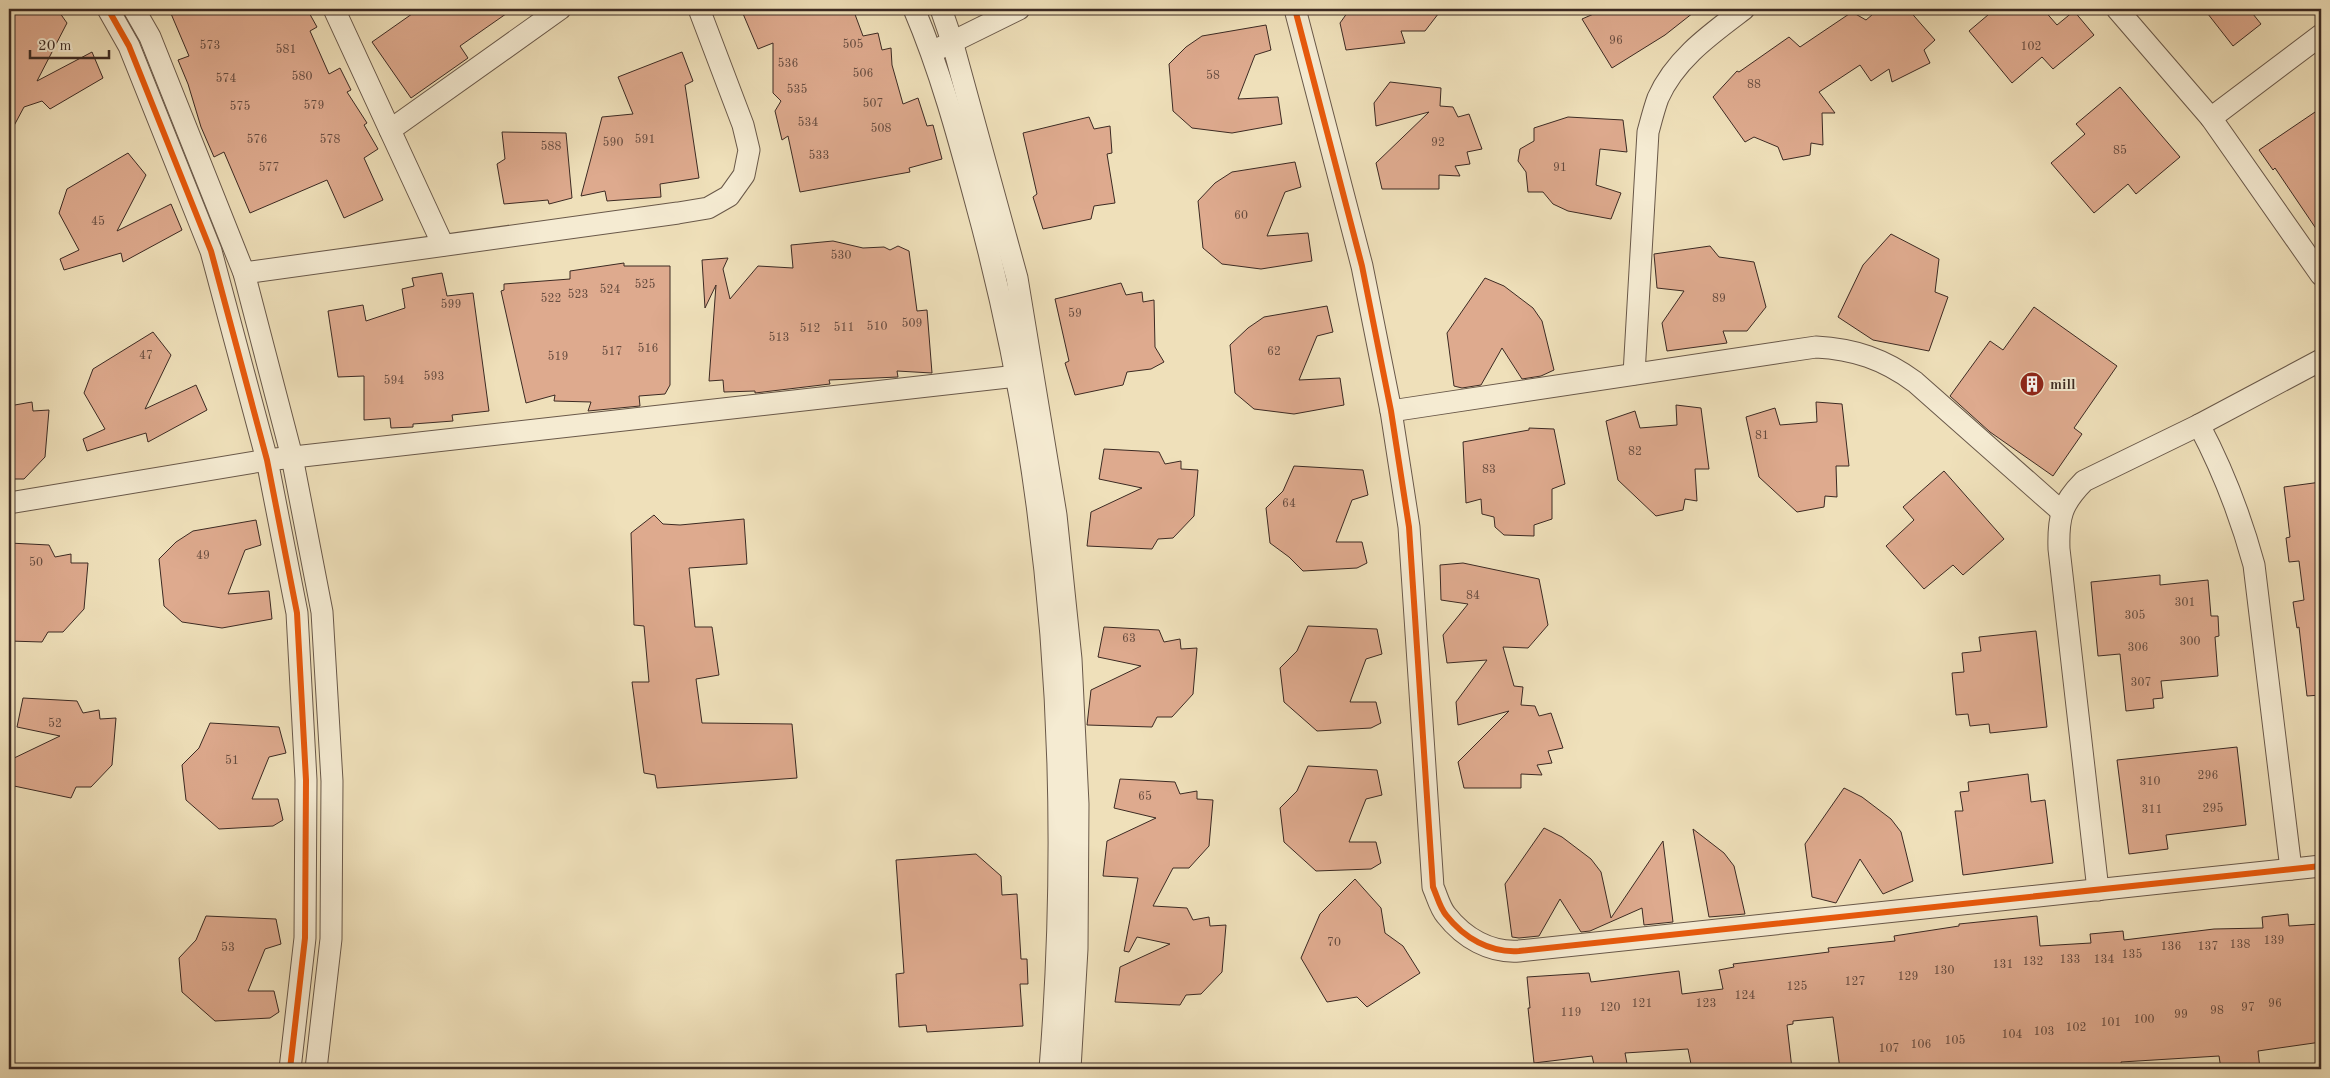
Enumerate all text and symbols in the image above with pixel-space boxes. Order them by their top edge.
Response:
scale bar [30,28,109,60]
house number: 96 [1609,35,1623,47]
house number: 505 [843,38,863,51]
text: 20 m [38,39,72,54]
house number: 573 [200,39,220,52]
house number: 102 [2021,41,2041,53]
house number: 581 [276,43,296,56]
house number: 536 [778,57,798,70]
house number: 506 [853,67,873,80]
house number: 58 [1206,69,1220,82]
house number: 580 [292,70,312,83]
house number: 574 [216,72,236,85]
house number: 88 [1747,79,1761,91]
house number: 535 [787,83,807,96]
house number: 507 [863,97,883,110]
house number: 579 [304,99,324,112]
house number: 575 [230,100,250,113]
house number: 534 [798,116,818,129]
house number: 508 [871,122,891,135]
house number: 576 [247,133,267,146]
house number: 578 [320,133,340,146]
house number: 591 [635,133,655,146]
house number: 590 [603,136,623,149]
house number: 92 [1431,137,1445,149]
house number: 588 [541,140,561,153]
house number: 85 [2113,144,2127,157]
house number: 533 [809,149,829,162]
house number: 577 [259,161,279,174]
house number: 91 [1553,162,1567,174]
house number: 60 [1234,210,1248,222]
house number: 45 [91,215,105,228]
house number: 530 [831,249,851,262]
house number: 525 [635,278,655,291]
house number: 524 [600,283,620,296]
house number: 523 [568,288,588,301]
house number: 522 [541,292,561,305]
house number: 89 [1712,293,1726,305]
house number: 599 [441,298,461,311]
house number: 59 [1068,307,1082,320]
house number: 509 [902,317,922,330]
house number: 510 [867,320,887,333]
house number: 511 [834,321,854,334]
house number: 512 [800,322,820,335]
house number: 513 [769,331,789,344]
house number: 516 [638,342,658,355]
house number: 517 [602,345,622,358]
house number: 62 [1267,346,1281,358]
house number: 47 [139,350,153,362]
house number: 519 [548,350,568,363]
house number: 593 [424,370,444,383]
building icon: mill [2019,371,2045,397]
house number: 594 [384,374,404,387]
place label: mill [2050,378,2076,393]
house number: 81 [1755,430,1769,442]
house number: 82 [1628,446,1642,458]
house number: 83 [1482,464,1496,476]
house number: 64 [1282,498,1296,510]
house number: 49 [196,550,210,562]
house number: 50 [29,556,43,569]
house number: 84 [1466,590,1480,602]
house number: 301 [2175,597,2195,609]
house number: 305 [2125,609,2145,622]
house number: 63 [1122,633,1136,645]
house number: 300 [2180,636,2200,648]
house number: 306 [2128,642,2148,654]
house number: 307 [2131,677,2151,689]
house number: 52 [48,717,62,730]
house number: 51 [225,754,239,767]
house number: 296 [2198,770,2218,782]
house number: 310 [2140,776,2160,788]
house number: 65 [1138,790,1152,803]
house number: 295 [2203,802,2223,815]
house number: 311 [2142,804,2162,816]
house number: 139 [2264,935,2284,947]
house number: 70 [1327,937,1341,949]
house number: 138 [2230,939,2250,951]
house number: 53 [221,941,235,954]
house number: 136 [2161,941,2181,953]
house number: 137 [2198,941,2218,953]
house number: 135 [2122,948,2142,961]
house number: 133 [2060,954,2080,966]
house number: 134 [2094,954,2114,966]
house number: 132 [2023,956,2043,968]
house number: 131 [1993,959,2013,971]
house number: 130 [1934,965,1954,977]
house number: 129 [1898,971,1918,983]
house number: 127 [1845,976,1865,988]
house number: 125 [1787,980,1807,993]
house number: 124 [1735,990,1755,1002]
house number: 121 [1632,998,1652,1010]
house number: 123 [1696,998,1716,1010]
house number: 96 [2268,998,2282,1010]
house number: 120 [1600,1002,1620,1014]
house number: 97 [2241,1002,2255,1014]
house number: 98 [2210,1005,2224,1017]
house number: 119 [1561,1007,1581,1019]
house number: 99 [2174,1009,2188,1021]
house number: 100 [2134,1014,2154,1026]
house number: 101 [2101,1017,2121,1029]
house number: 102 [2066,1022,2086,1034]
house number: 103 [2034,1026,2054,1038]
house number: 104 [2002,1029,2022,1041]
house number: 105 [1945,1034,1965,1047]
house number: 106 [1911,1039,1931,1051]
house number: 107 [1879,1043,1899,1055]

